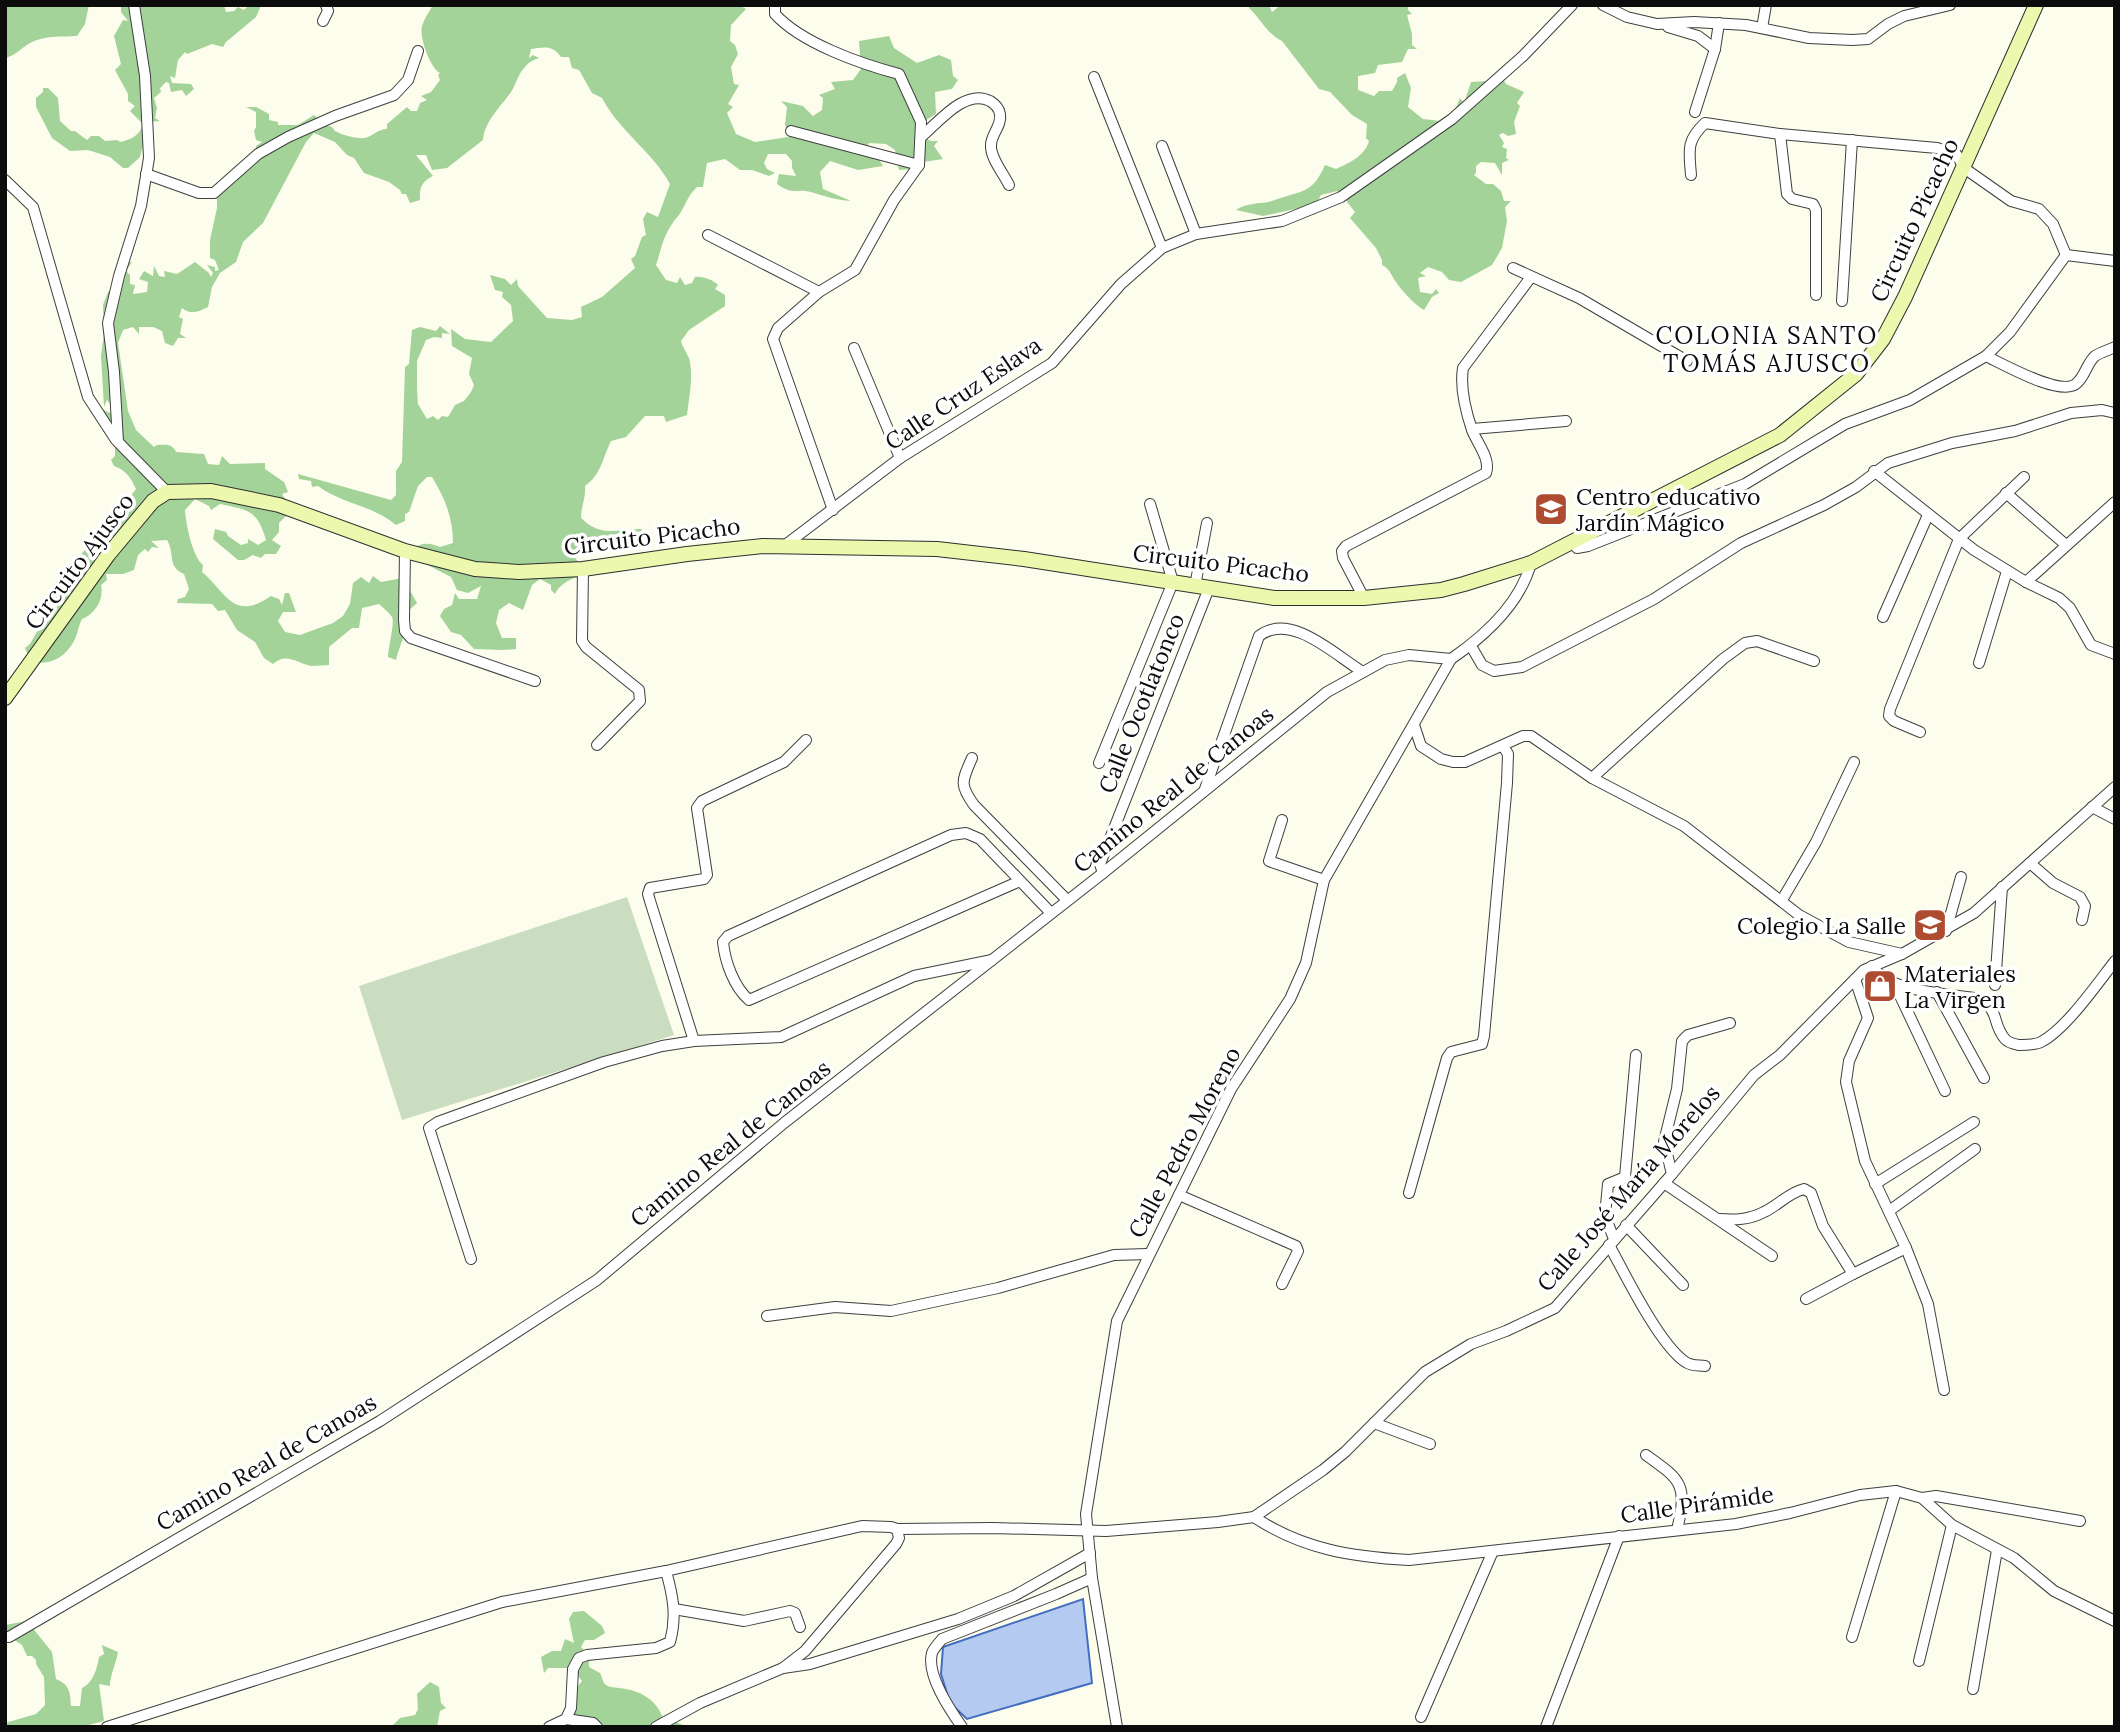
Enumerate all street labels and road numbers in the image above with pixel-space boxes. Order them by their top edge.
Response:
street label: Circuito Picacho [1863,133,1965,307]
street label: Calle Cruz Eslava [879,330,1047,456]
street label: Circuito Ajusco [18,487,140,635]
street label: Circuito Picacho [562,511,742,561]
street label: Circuito Picacho [1131,538,1311,588]
street label: Calle Ocotlatonco [1092,609,1190,797]
street label: Camino Real de Canoas [1067,699,1279,879]
street label: Calle Pedro Moreno [1121,1042,1247,1242]
street label: Camino Real de Canoas [624,1053,836,1233]
street label: Calle José María Morelos [1530,1079,1726,1297]
street label: Camino Real de Canoas [151,1387,381,1537]
street label: Calle Pirámide [1619,1479,1775,1529]

